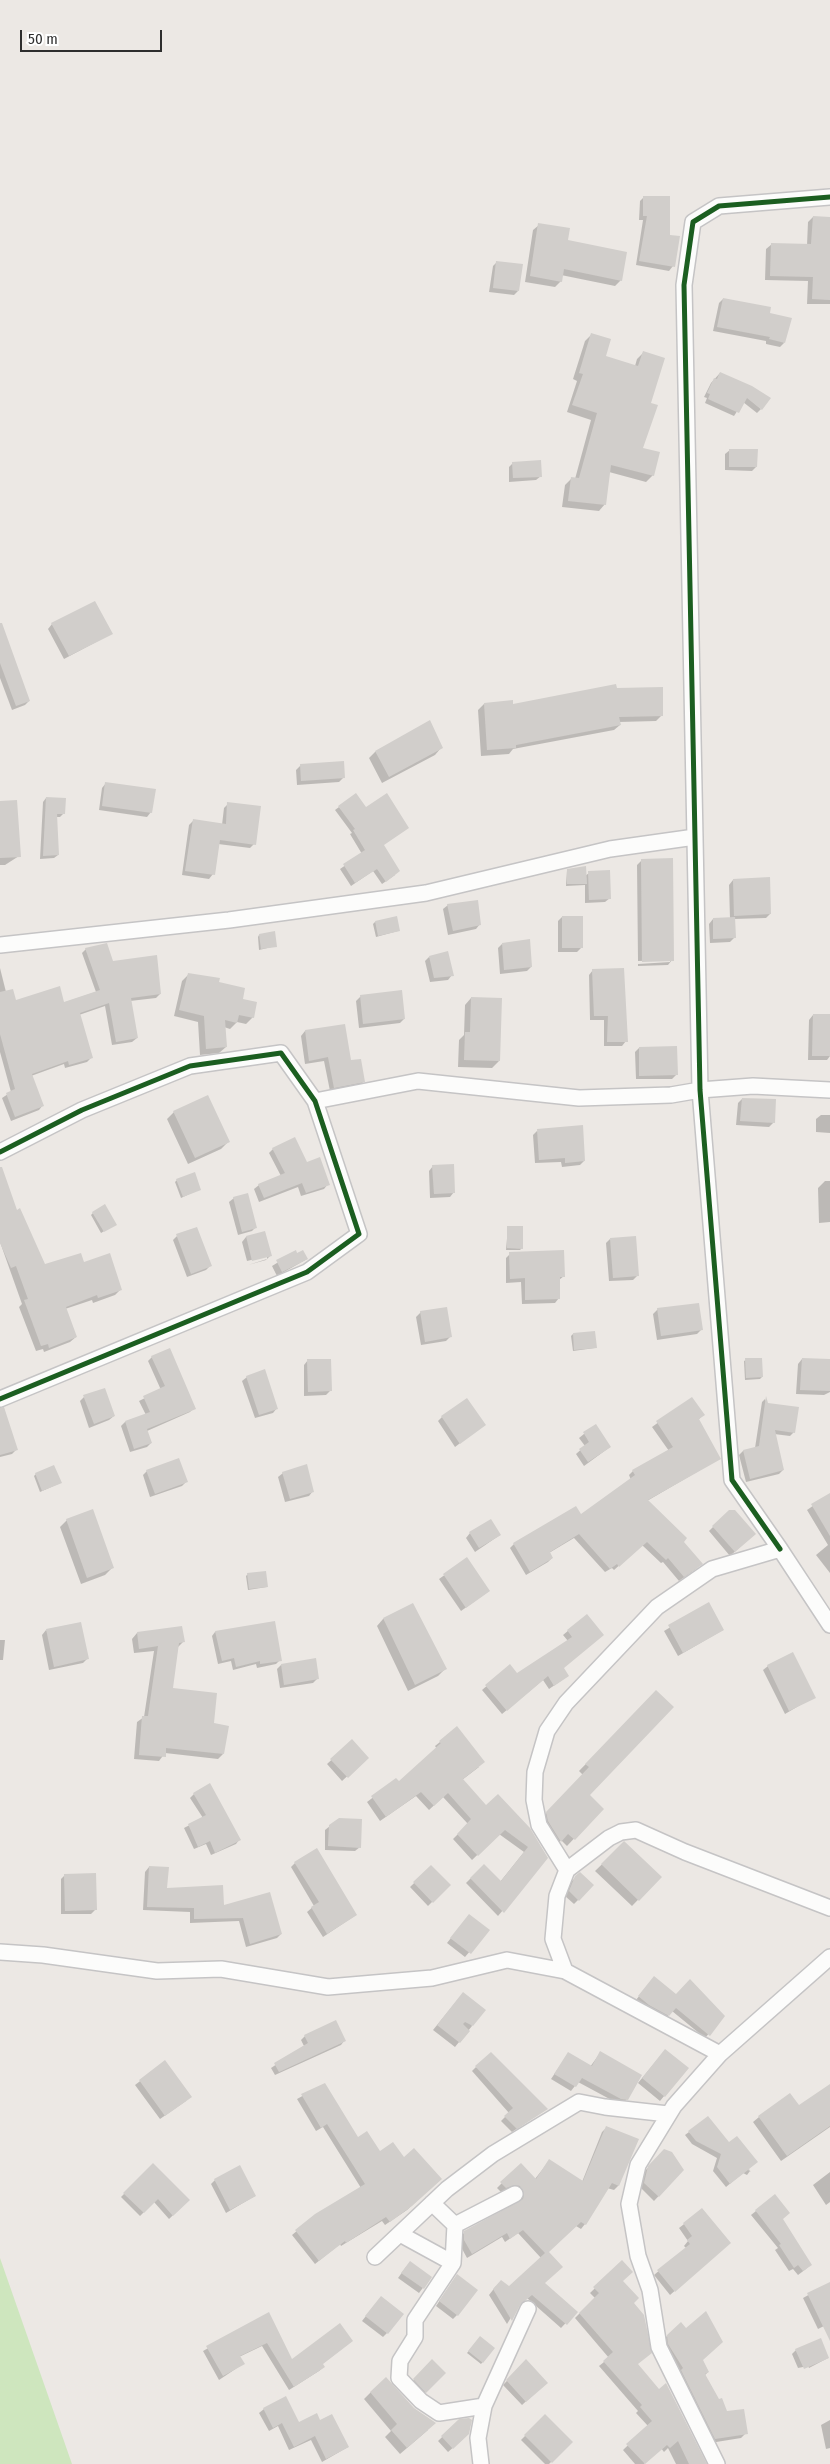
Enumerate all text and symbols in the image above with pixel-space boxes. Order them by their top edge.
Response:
scale bar [22,20,165,52]
text: 50 m [28,30,58,48]

